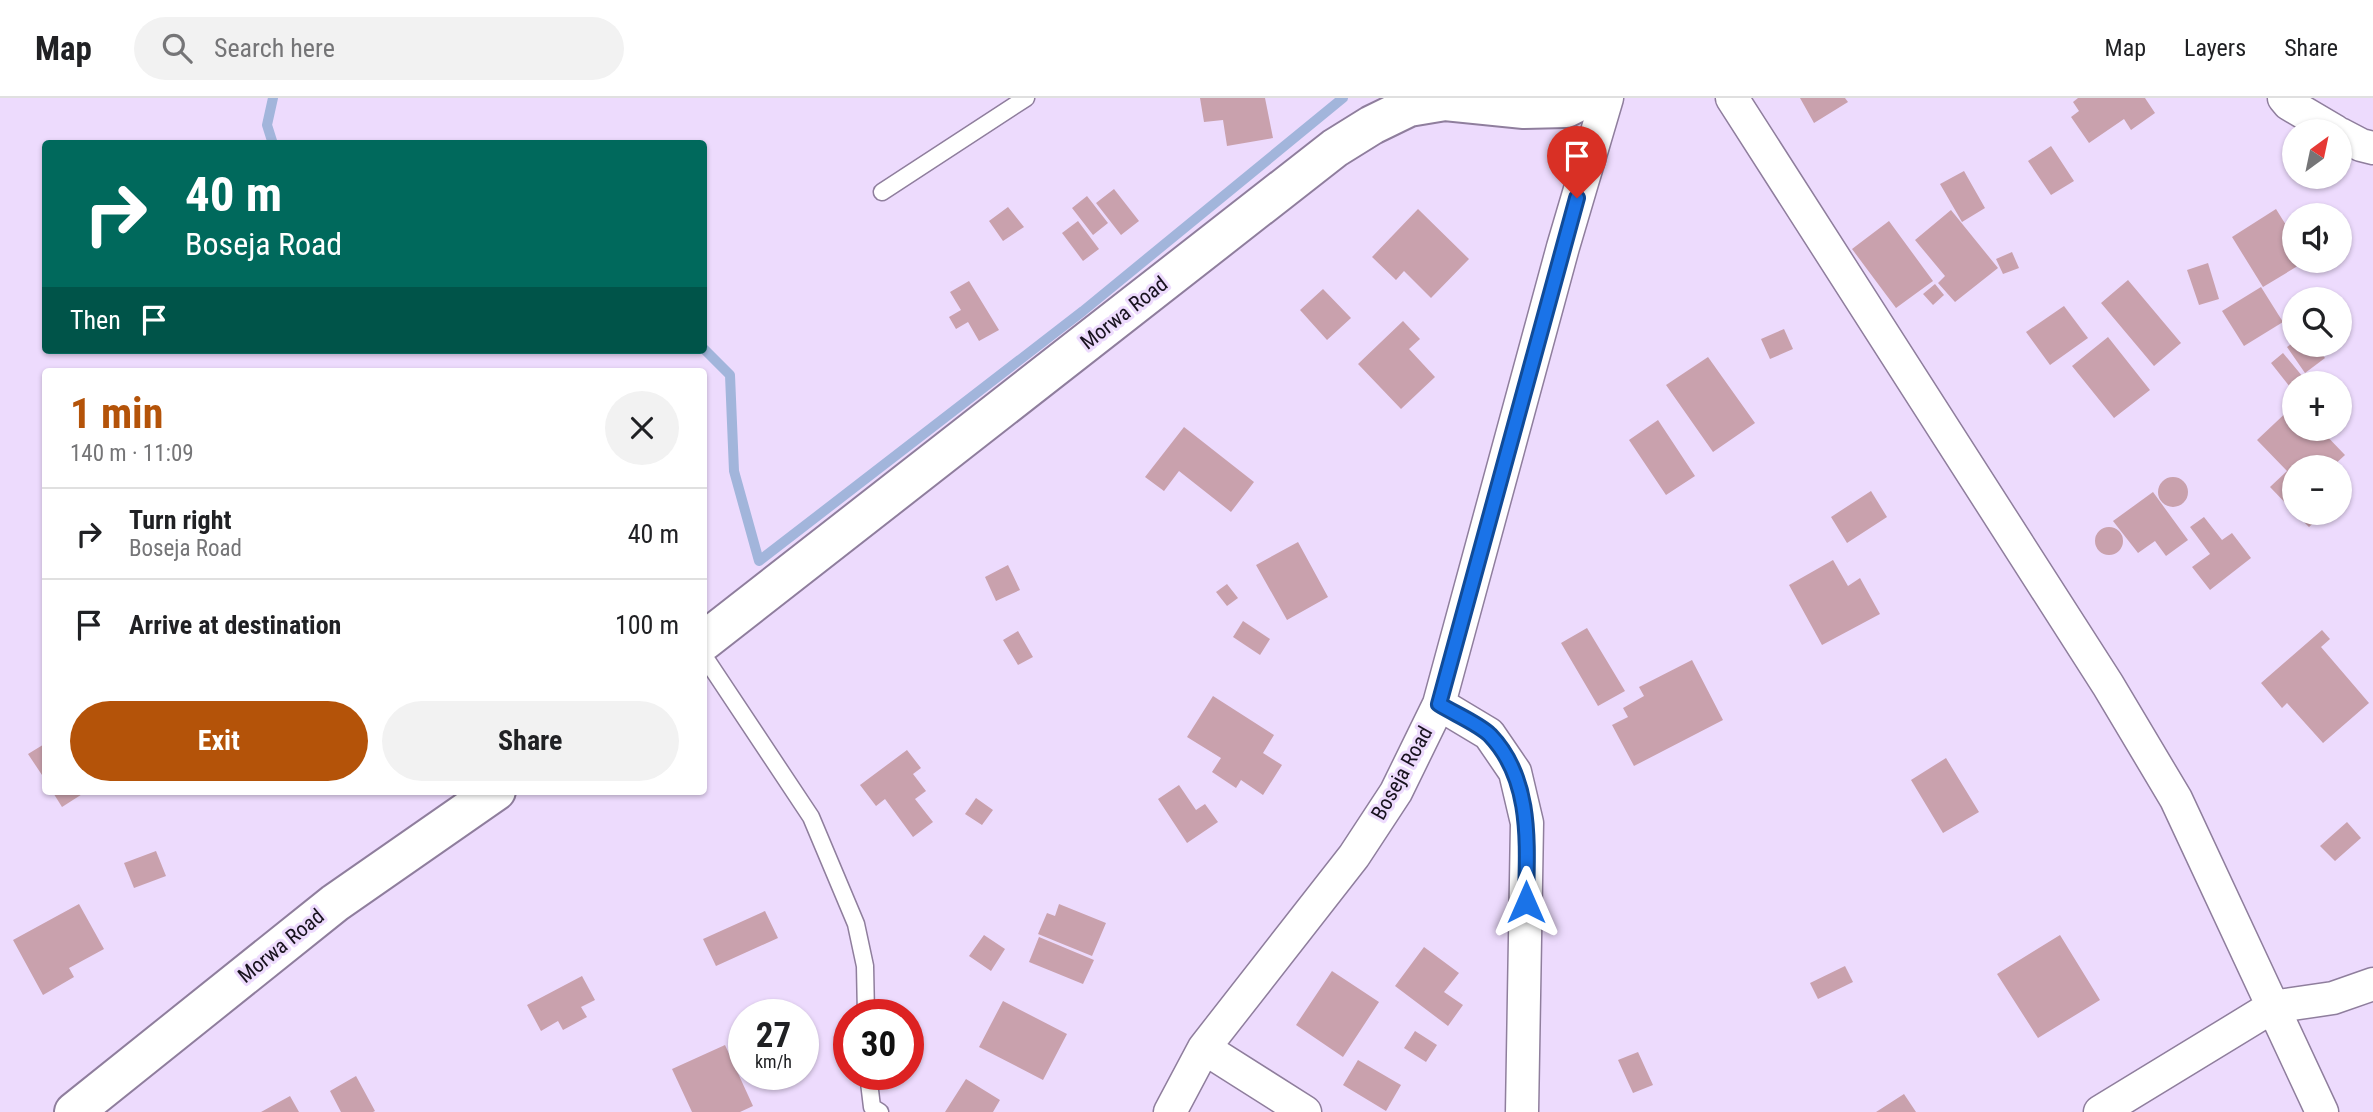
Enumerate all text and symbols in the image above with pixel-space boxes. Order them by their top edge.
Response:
search box [134,17,624,80]
text: Map [35,29,92,68]
icon: search [158,29,196,67]
text: Search here [214,33,335,63]
text: Map [2105,34,2146,62]
text: Layers [2184,34,2246,62]
text: Share [2284,34,2338,62]
north arrow [2282,119,2352,189]
map controls [2282,119,2352,525]
pin [1547,126,1607,198]
icon: arrive [1558,137,1596,175]
text: 40 m [185,166,282,223]
icon: right [70,168,161,259]
button: sound [2282,203,2352,273]
text: Boseja Road [185,225,342,263]
street label: Morwa Road [1076,272,1172,354]
button: search [2282,287,2352,357]
icon: arrive [135,301,173,339]
text: Then [70,305,121,335]
button: + [2282,371,2352,441]
text: 1 min [70,389,163,438]
button: close [605,391,679,465]
text: 140 m · 11:09 [70,440,194,467]
button: − [2282,455,2352,525]
text: Turn right [129,505,231,535]
icon: right [70,515,108,553]
text: 40 m [628,519,679,549]
text: Boseja Road [129,535,242,562]
icon: arrive [70,606,108,644]
text: Arrive at destination [129,610,341,640]
text: 100 m [615,610,679,640]
button: Exit [70,701,368,781]
button: Share [382,701,679,781]
street label: Boseja Road [1366,722,1438,824]
position arrow [1489,865,1563,939]
street label: Morwa Road [233,904,329,988]
speed limit sign: 30 [833,999,924,1090]
text: 27 [756,1015,791,1056]
text: km/h [755,1051,792,1072]

